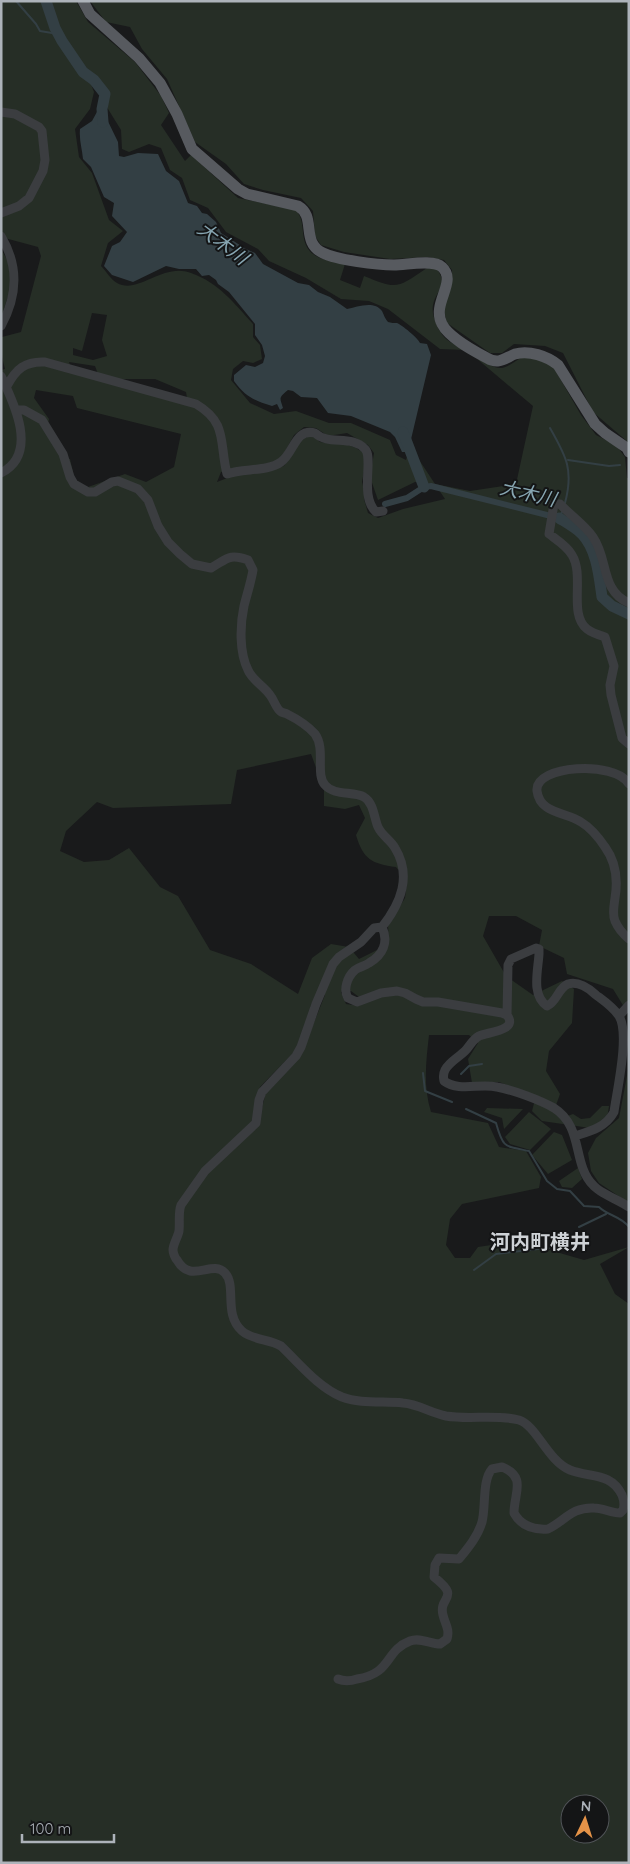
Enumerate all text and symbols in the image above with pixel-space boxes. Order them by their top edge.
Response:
water label: 大木川 [193,216,255,271]
water label: 大木川 [498,475,560,512]
district label: 河内町横井 [490,1229,590,1254]
north arrow [560,1794,610,1844]
text: N [580,1797,592,1815]
scale bar [22,1812,115,1844]
text: 100 m [30,1819,71,1838]

